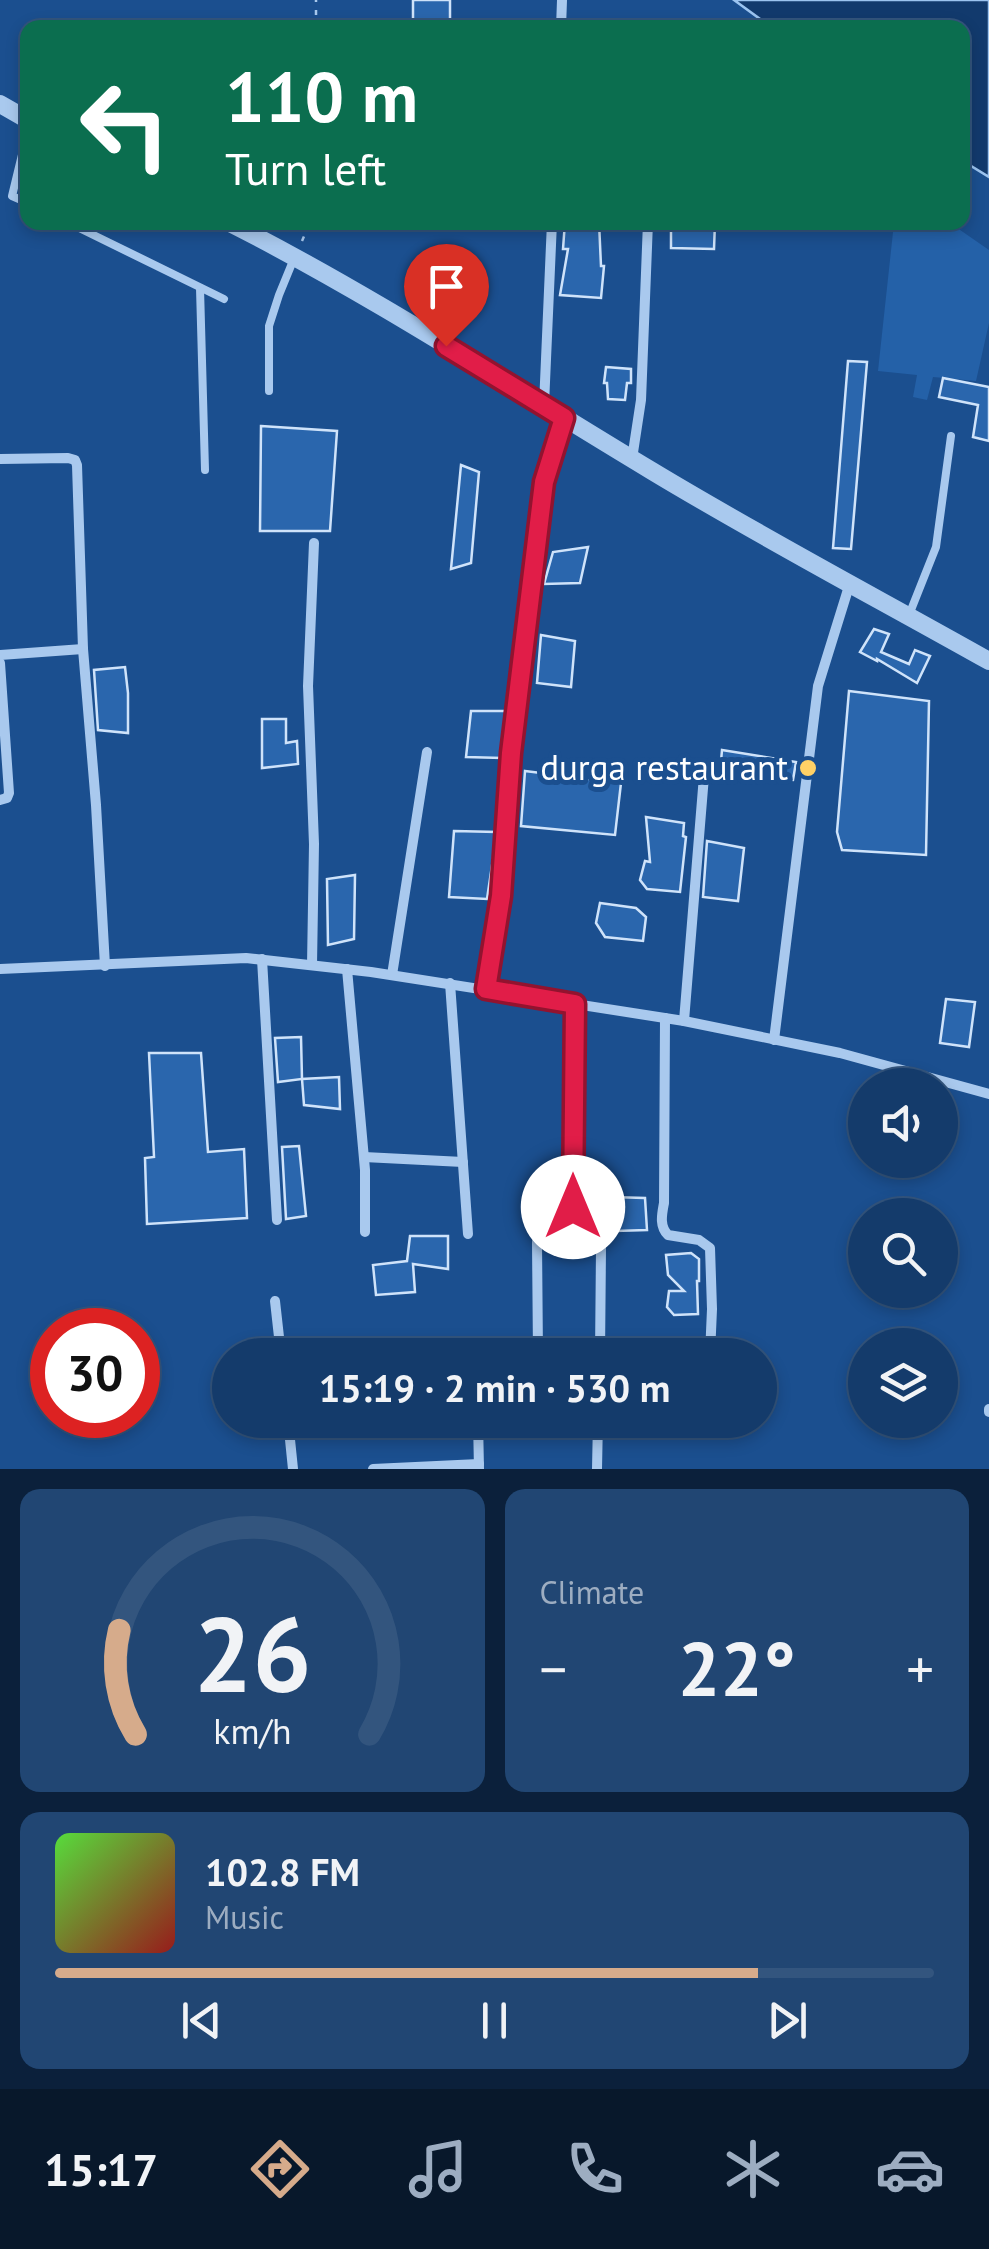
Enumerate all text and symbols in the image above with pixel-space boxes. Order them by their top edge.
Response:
text: 110 m [225,51,418,141]
icon: left [60,60,190,190]
text: Turn left [225,139,386,197]
pin [404,244,489,347]
icon: arrive [419,259,474,314]
place label: durga restaurant [540,744,788,790]
marker: durga restaurant [797,757,819,779]
map controls [848,1068,958,1438]
button: sound [848,1068,958,1178]
position arrow [521,1155,625,1259]
button: search [848,1198,958,1308]
speed limit sign: 30 [30,1308,160,1438]
button: layers [848,1328,958,1438]
text: 15:19 · 2 min · 530 m [319,1363,670,1412]
text: Climate [540,1571,644,1613]
text: 26 [193,1586,311,1721]
text: 22° [678,1620,796,1717]
text: − [540,1633,567,1704]
text: + [906,1633,934,1704]
text: km/h [213,1708,291,1754]
text: 102.8 FM [205,1847,360,1896]
text: Music [205,1896,284,1938]
icon: previous [174,1993,229,2048]
icon: pause [467,1993,522,2048]
icon: next [760,1993,815,2048]
icon: directions [245,2134,315,2204]
icon: music [403,2134,473,2204]
icon: phone [560,2134,630,2204]
icon: climate [718,2134,788,2204]
icon: car [875,2134,945,2204]
text: 15:17 [44,2140,158,2198]

